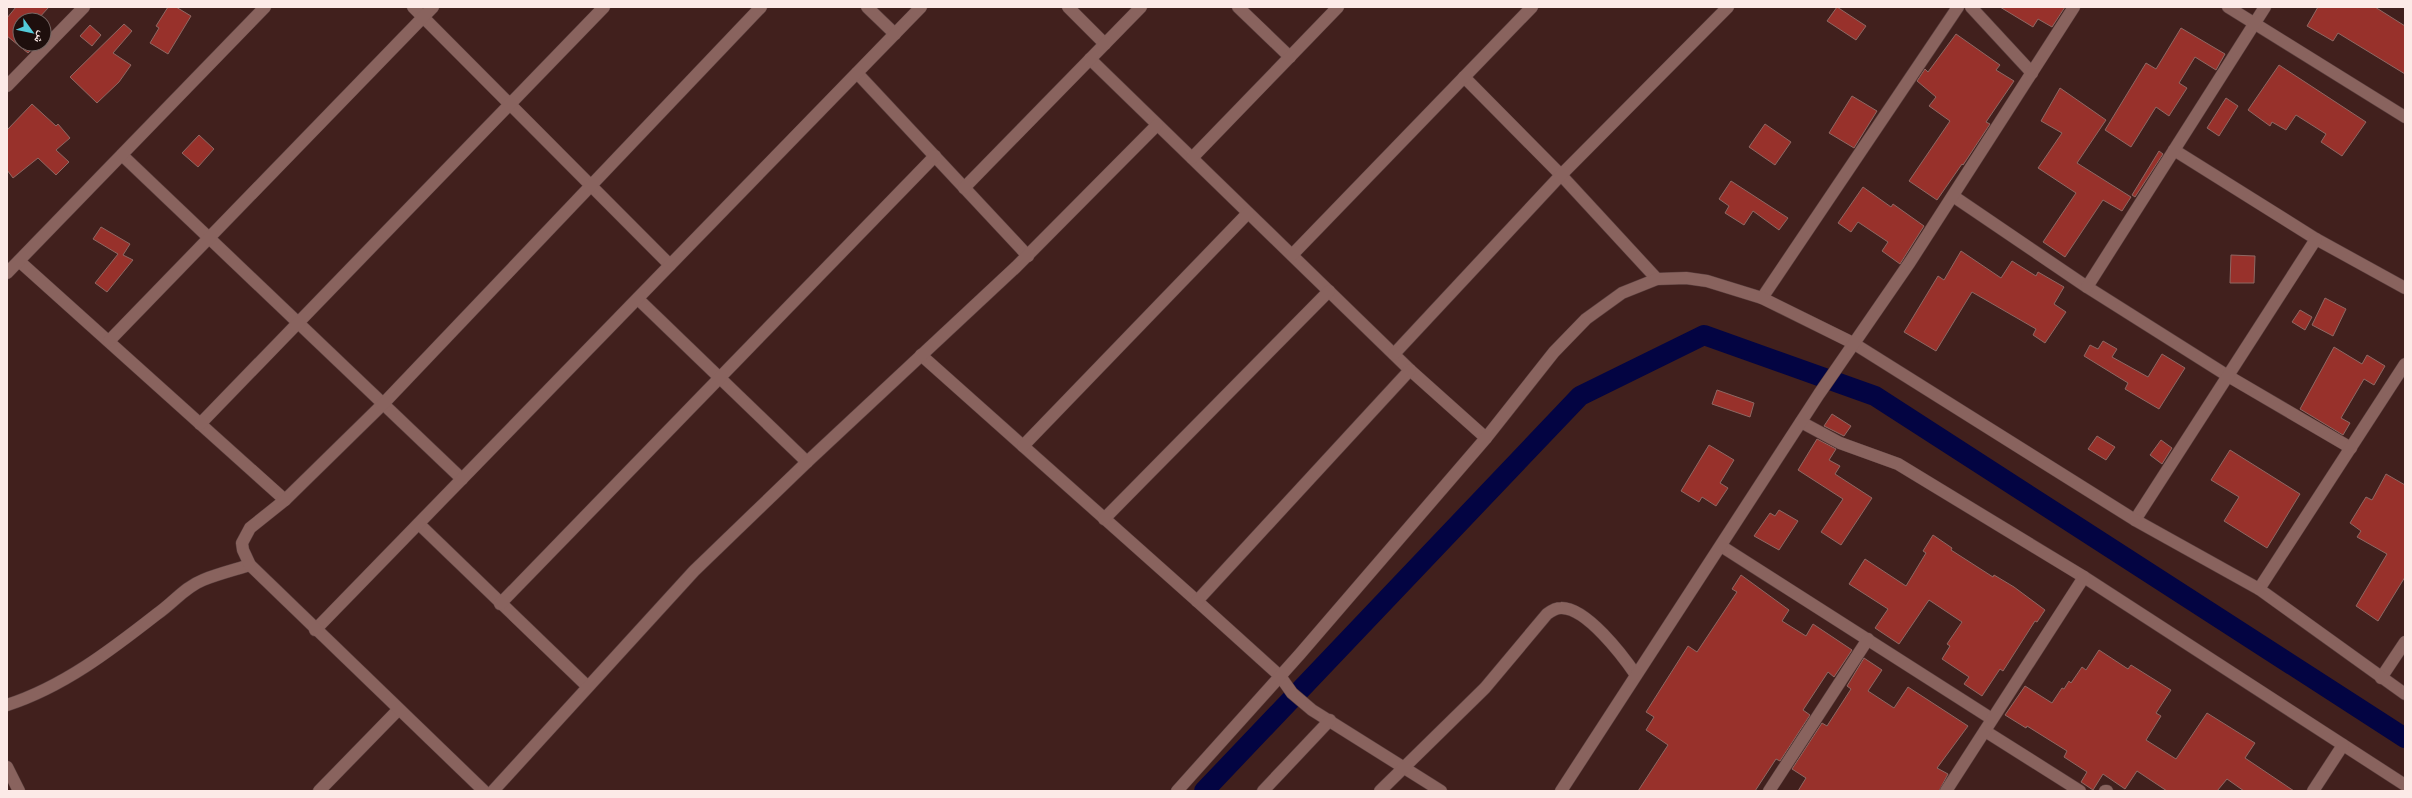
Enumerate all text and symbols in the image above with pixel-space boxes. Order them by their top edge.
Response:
north arrow [12,12,52,52]
text: ش [30,28,49,46]

